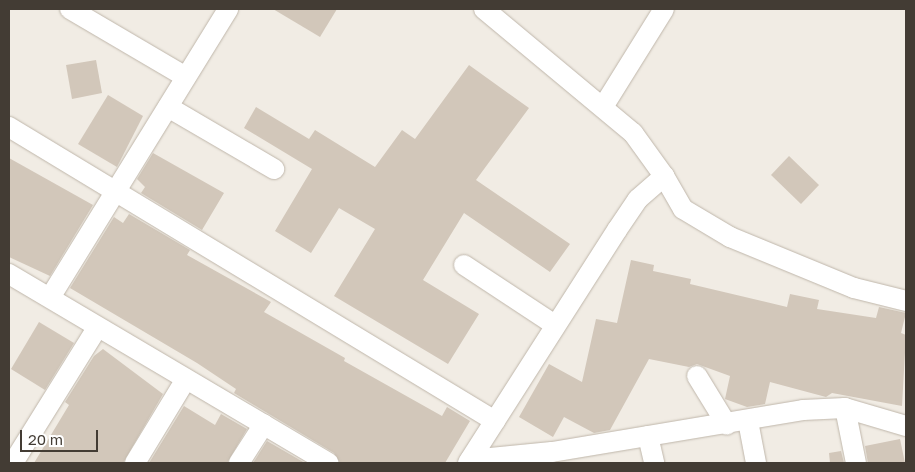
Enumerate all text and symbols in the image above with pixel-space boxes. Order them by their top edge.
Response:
scale bar [22,420,100,452]
text: 20 m [28,430,63,448]

